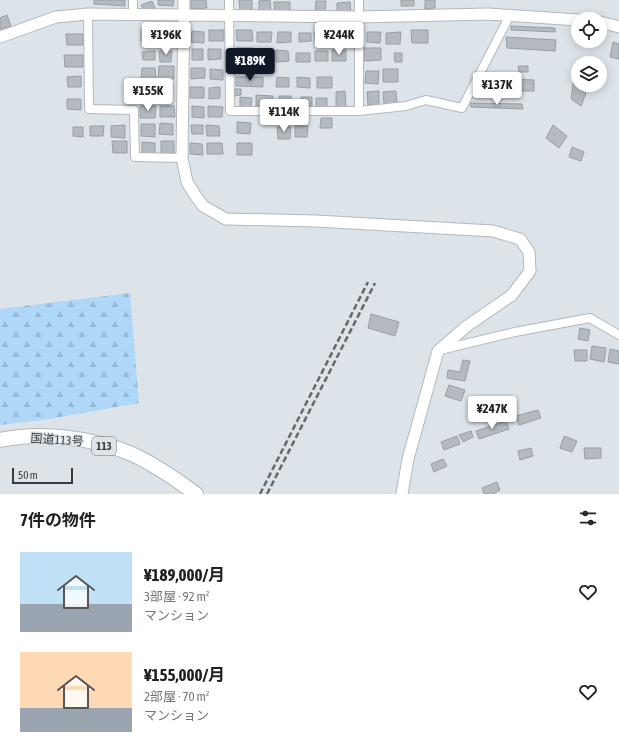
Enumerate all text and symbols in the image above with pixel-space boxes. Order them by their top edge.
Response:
map controls [571,12,607,92]
button: locate [571,12,607,48]
pin: ¥196K [138,22,194,56]
pin: ¥244K [311,22,367,56]
text: ¥196K [151,27,181,42]
text: ¥244K [324,27,354,42]
pin: ¥189K [222,48,278,82]
text: ¥189K [235,53,265,68]
button: layers [571,56,607,92]
pin: ¥137K [469,72,525,106]
text: ¥137K [482,77,512,92]
pin: ¥155K [120,78,176,112]
text: ¥155K [133,83,163,98]
pin: ¥114K [256,99,312,133]
text: ¥114K [269,104,299,119]
pin: ¥247K [464,396,520,430]
text: ¥247K [477,401,507,416]
street label: 国道113号 [30,431,84,449]
road number: 113 [92,437,116,455]
scale bar [12,466,73,485]
text: 50 m [18,469,38,481]
icon: filters [577,507,599,529]
text: 7件の物件 [20,510,96,530]
text: ¥189,000/月 [144,565,225,585]
icon: home [52,568,100,616]
icon: heart [577,581,599,603]
text: 3部屋 · 92 m² [144,589,209,604]
text: マンション [144,608,209,623]
text: ¥155,000/月 [144,665,225,685]
icon: home [52,668,100,716]
icon: heart [577,681,599,703]
text: 2部屋 · 70 m² [144,689,209,704]
text: マンション [144,708,209,723]

